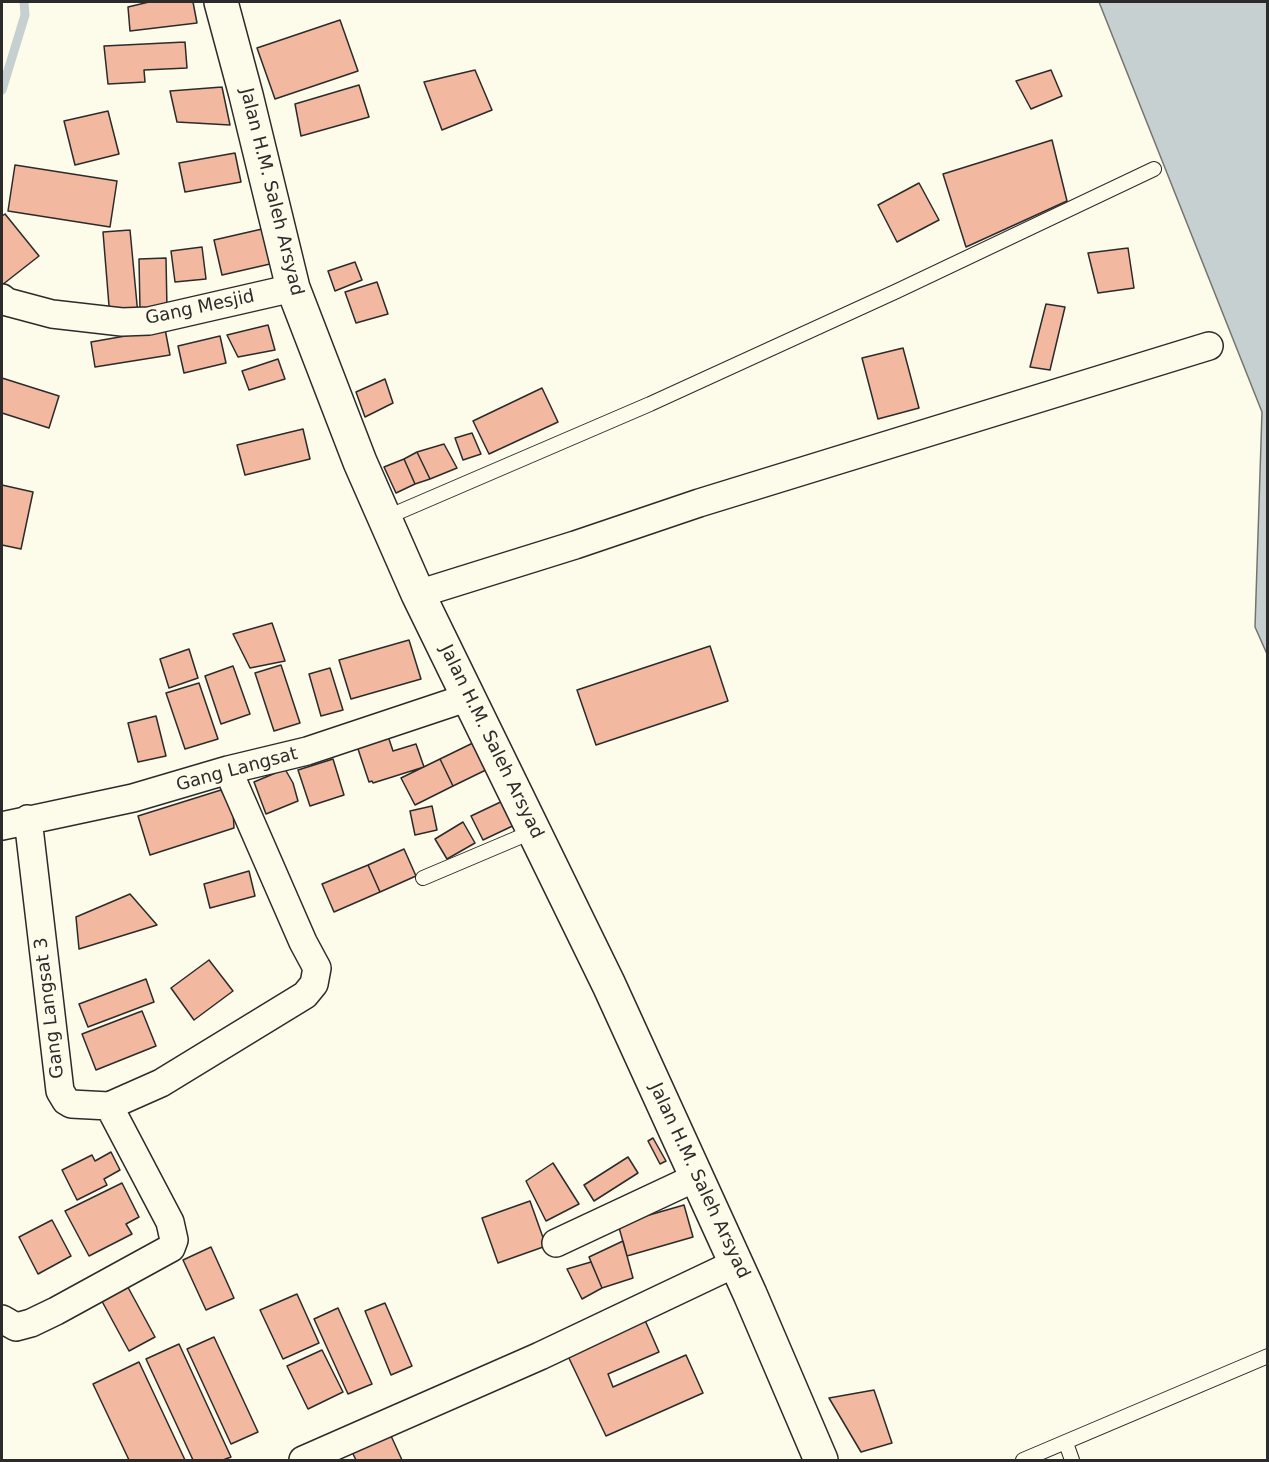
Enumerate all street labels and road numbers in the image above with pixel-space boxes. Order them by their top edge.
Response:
street label: Jalan H.M. Saleh Arsyad [235,86,307,298]
street label: Gang Mesjid [143,286,257,330]
street label: Jalan H.M. Saleh Arsyad [435,641,547,843]
street label: Gang Langsat [174,743,300,797]
street label: Gang Langsat 3 [31,936,69,1080]
street label: Jalan H.M. Saleh Arsyad [644,1080,754,1282]

